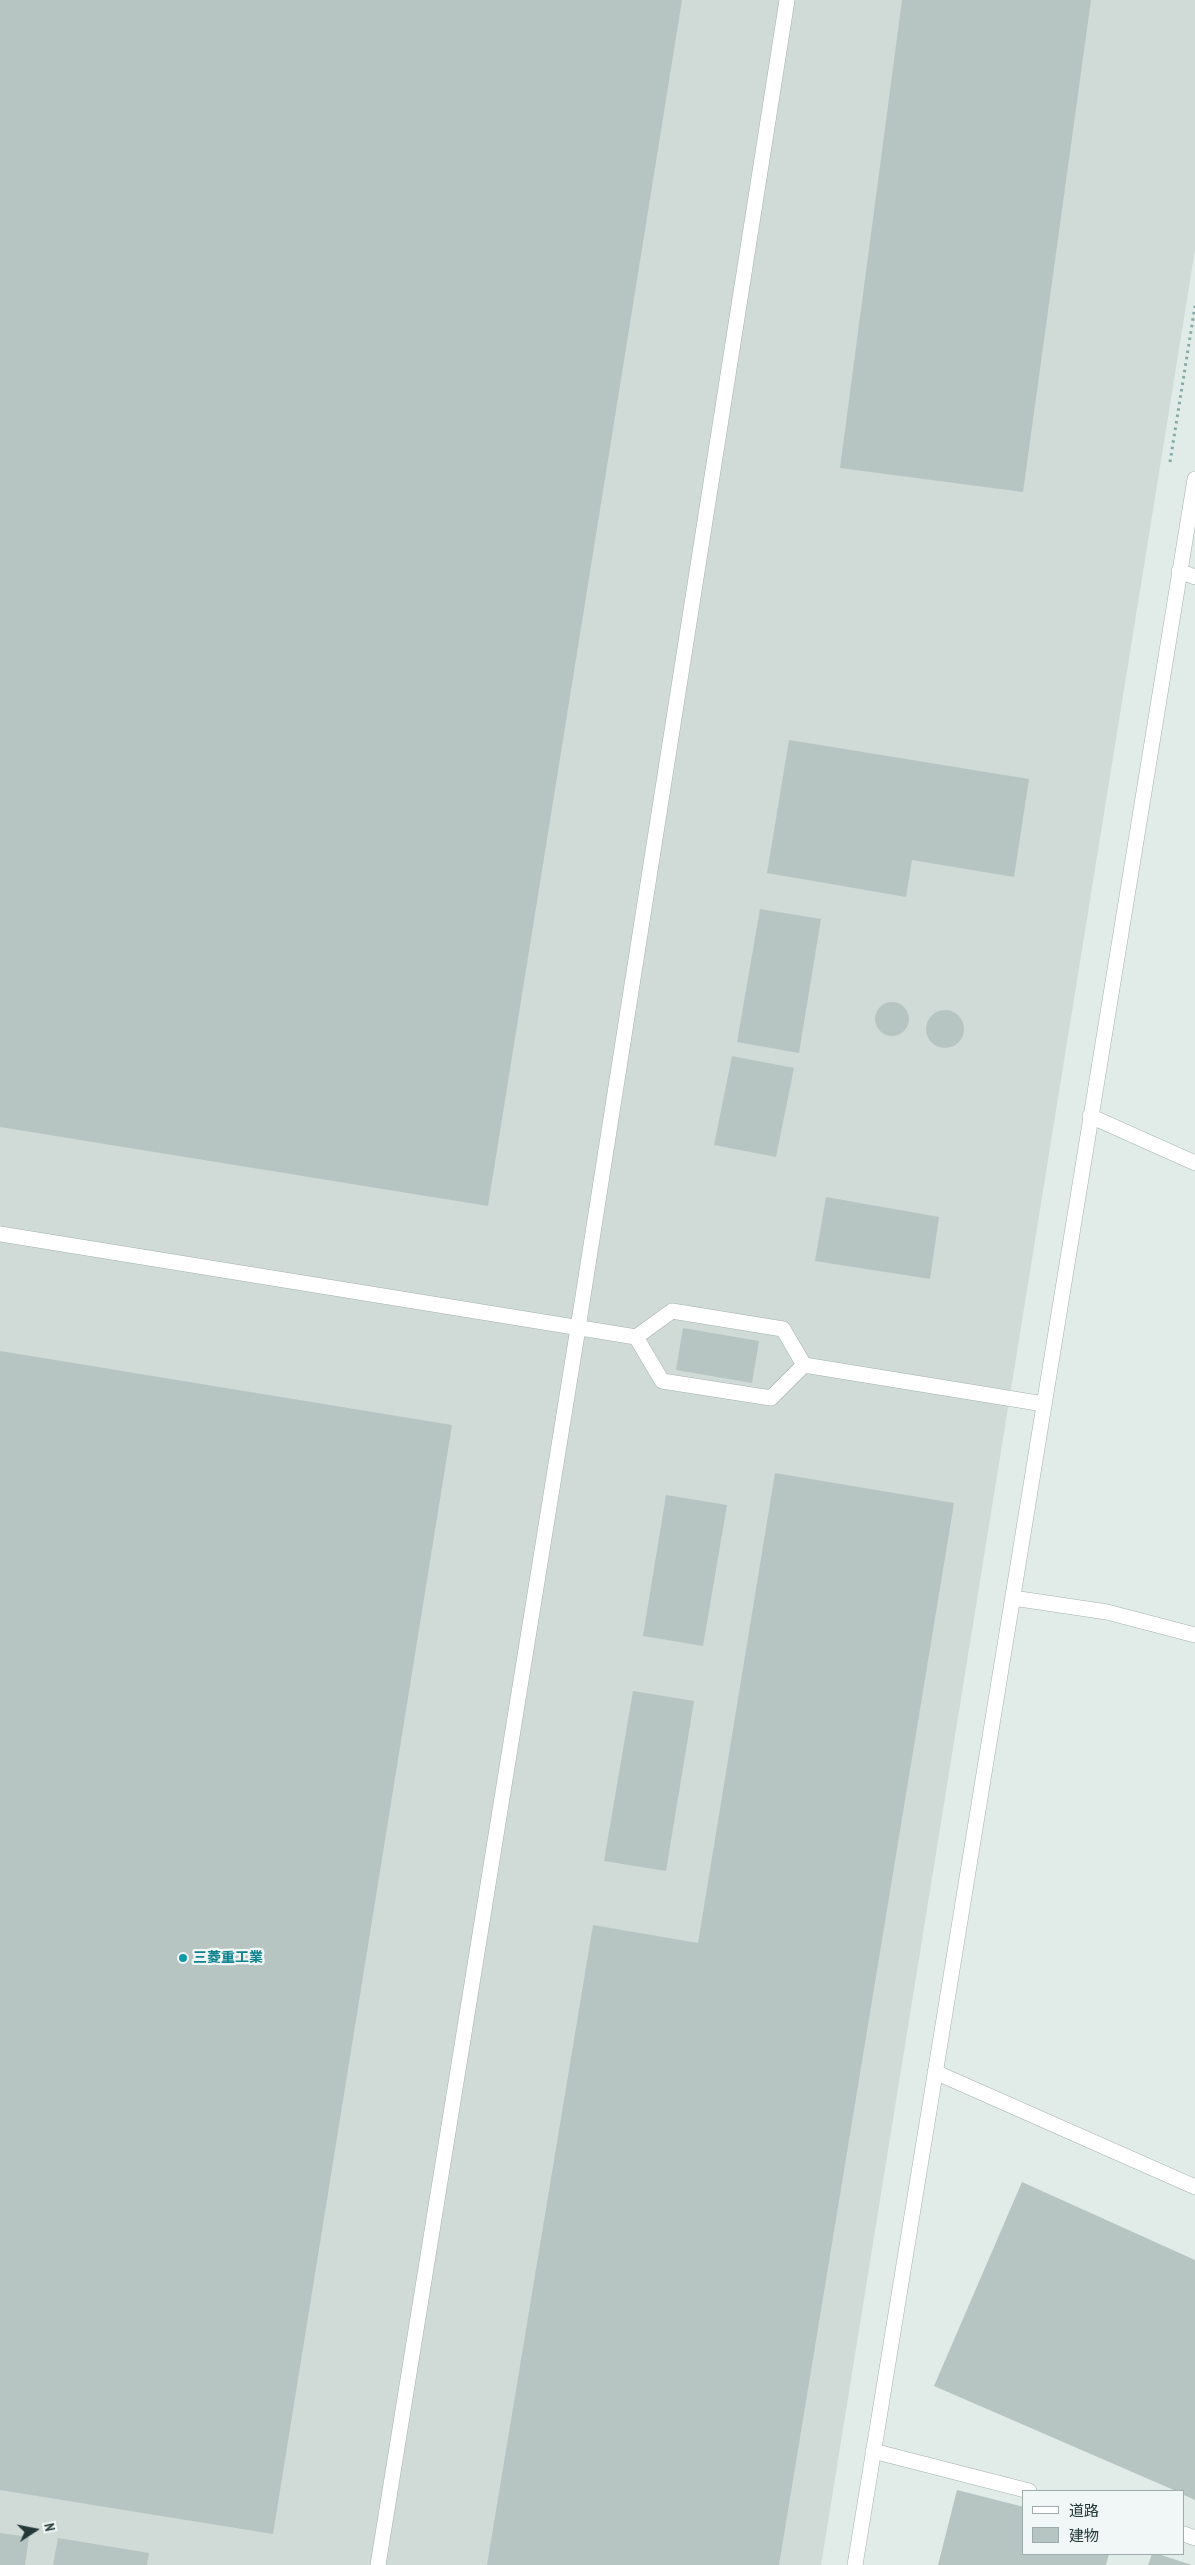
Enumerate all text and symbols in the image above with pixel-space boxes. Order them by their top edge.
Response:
place label: 三菱重工業 [193,1950,263,1966]
marker: 三菱重工業 [177,1952,189,1964]
legend [1022,2490,1185,2555]
text: 道路 [1069,2501,1099,2520]
north arrow [10,2505,60,2555]
text: N [40,2522,59,2533]
text: 建物 [1069,2526,1099,2545]

